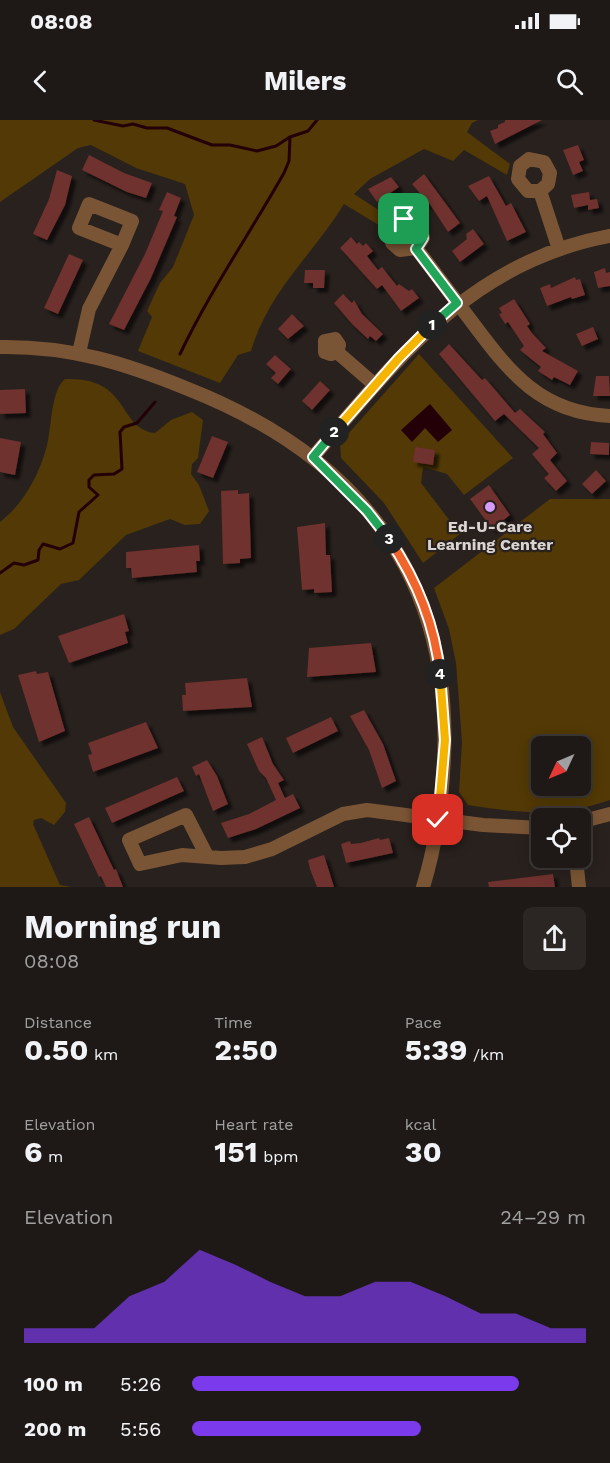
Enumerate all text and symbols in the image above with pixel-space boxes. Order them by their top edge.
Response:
text: 08:08 [30,9,93,34]
icon: back [24,65,57,98]
text: Milers [264,65,346,97]
icon: search [553,65,586,98]
pin [378,193,429,244]
icon: arrive [387,202,420,235]
pin: 1 [417,310,447,340]
text: 1 [429,315,435,334]
pin: 2 [319,417,349,447]
text: 2 [329,422,339,441]
marker: Ed-U-Care Learning Center [483,500,497,514]
place label: Ed-U-Care Learning Center [427,517,553,554]
pin: 3 [374,524,404,554]
text: 3 [384,529,394,548]
pin: 4 [425,659,455,689]
text: 4 [435,664,445,683]
north arrow [531,736,591,796]
map controls [531,736,591,868]
pin [412,794,463,845]
icon: check [421,803,454,836]
button: locate [531,808,591,868]
text: Morning run [24,907,221,946]
button: share [523,907,586,970]
text: 08:08 [24,949,79,973]
text: Distance [24,1013,92,1032]
text: Time [214,1013,252,1032]
text: Pace [405,1013,442,1032]
text: 0.50 [24,1032,89,1067]
text: 2:50 [214,1032,278,1067]
text: 5:39 [405,1032,467,1067]
text: km [89,1045,118,1064]
text: /km [467,1045,504,1064]
text: Elevation [24,1115,95,1134]
text: Heart rate [214,1115,293,1134]
text: kcal [405,1115,436,1134]
text: 6 [24,1134,42,1169]
text: 151 [214,1134,258,1169]
text: 30 [405,1134,442,1169]
text: m [42,1147,63,1166]
text: bpm [258,1147,298,1166]
text: Elevation [24,1205,113,1229]
text: 24–29 m [500,1205,586,1229]
text: 100 m [24,1372,83,1396]
text: 5:26 [120,1372,161,1396]
text: 200 m [24,1417,86,1441]
text: 5:56 [120,1417,161,1441]

